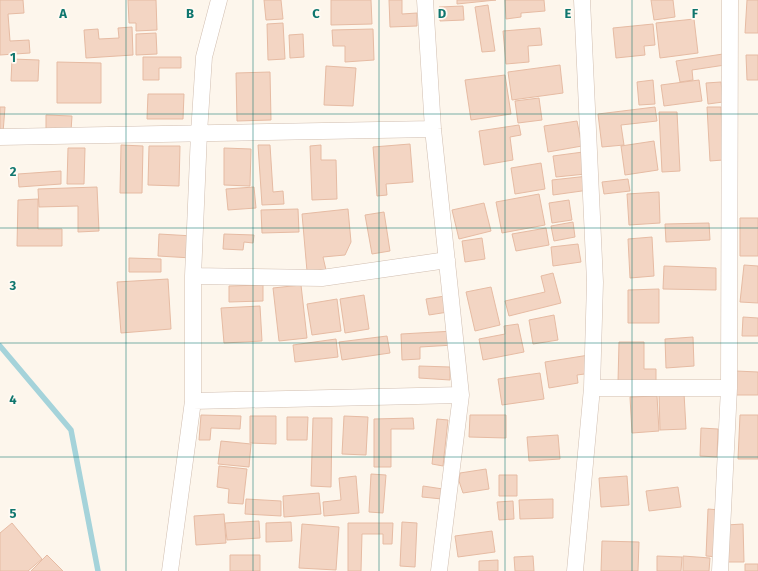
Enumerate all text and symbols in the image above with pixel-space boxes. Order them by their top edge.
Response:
text: A [58,6,67,21]
text: B [186,6,194,21]
text: C [312,6,320,21]
text: D [438,6,447,21]
text: E [565,6,572,21]
text: F [692,6,699,21]
text: 1 [10,50,16,65]
text: 2 [10,164,17,179]
text: 3 [9,278,17,293]
text: 4 [9,392,17,407]
text: 5 [10,506,17,521]

